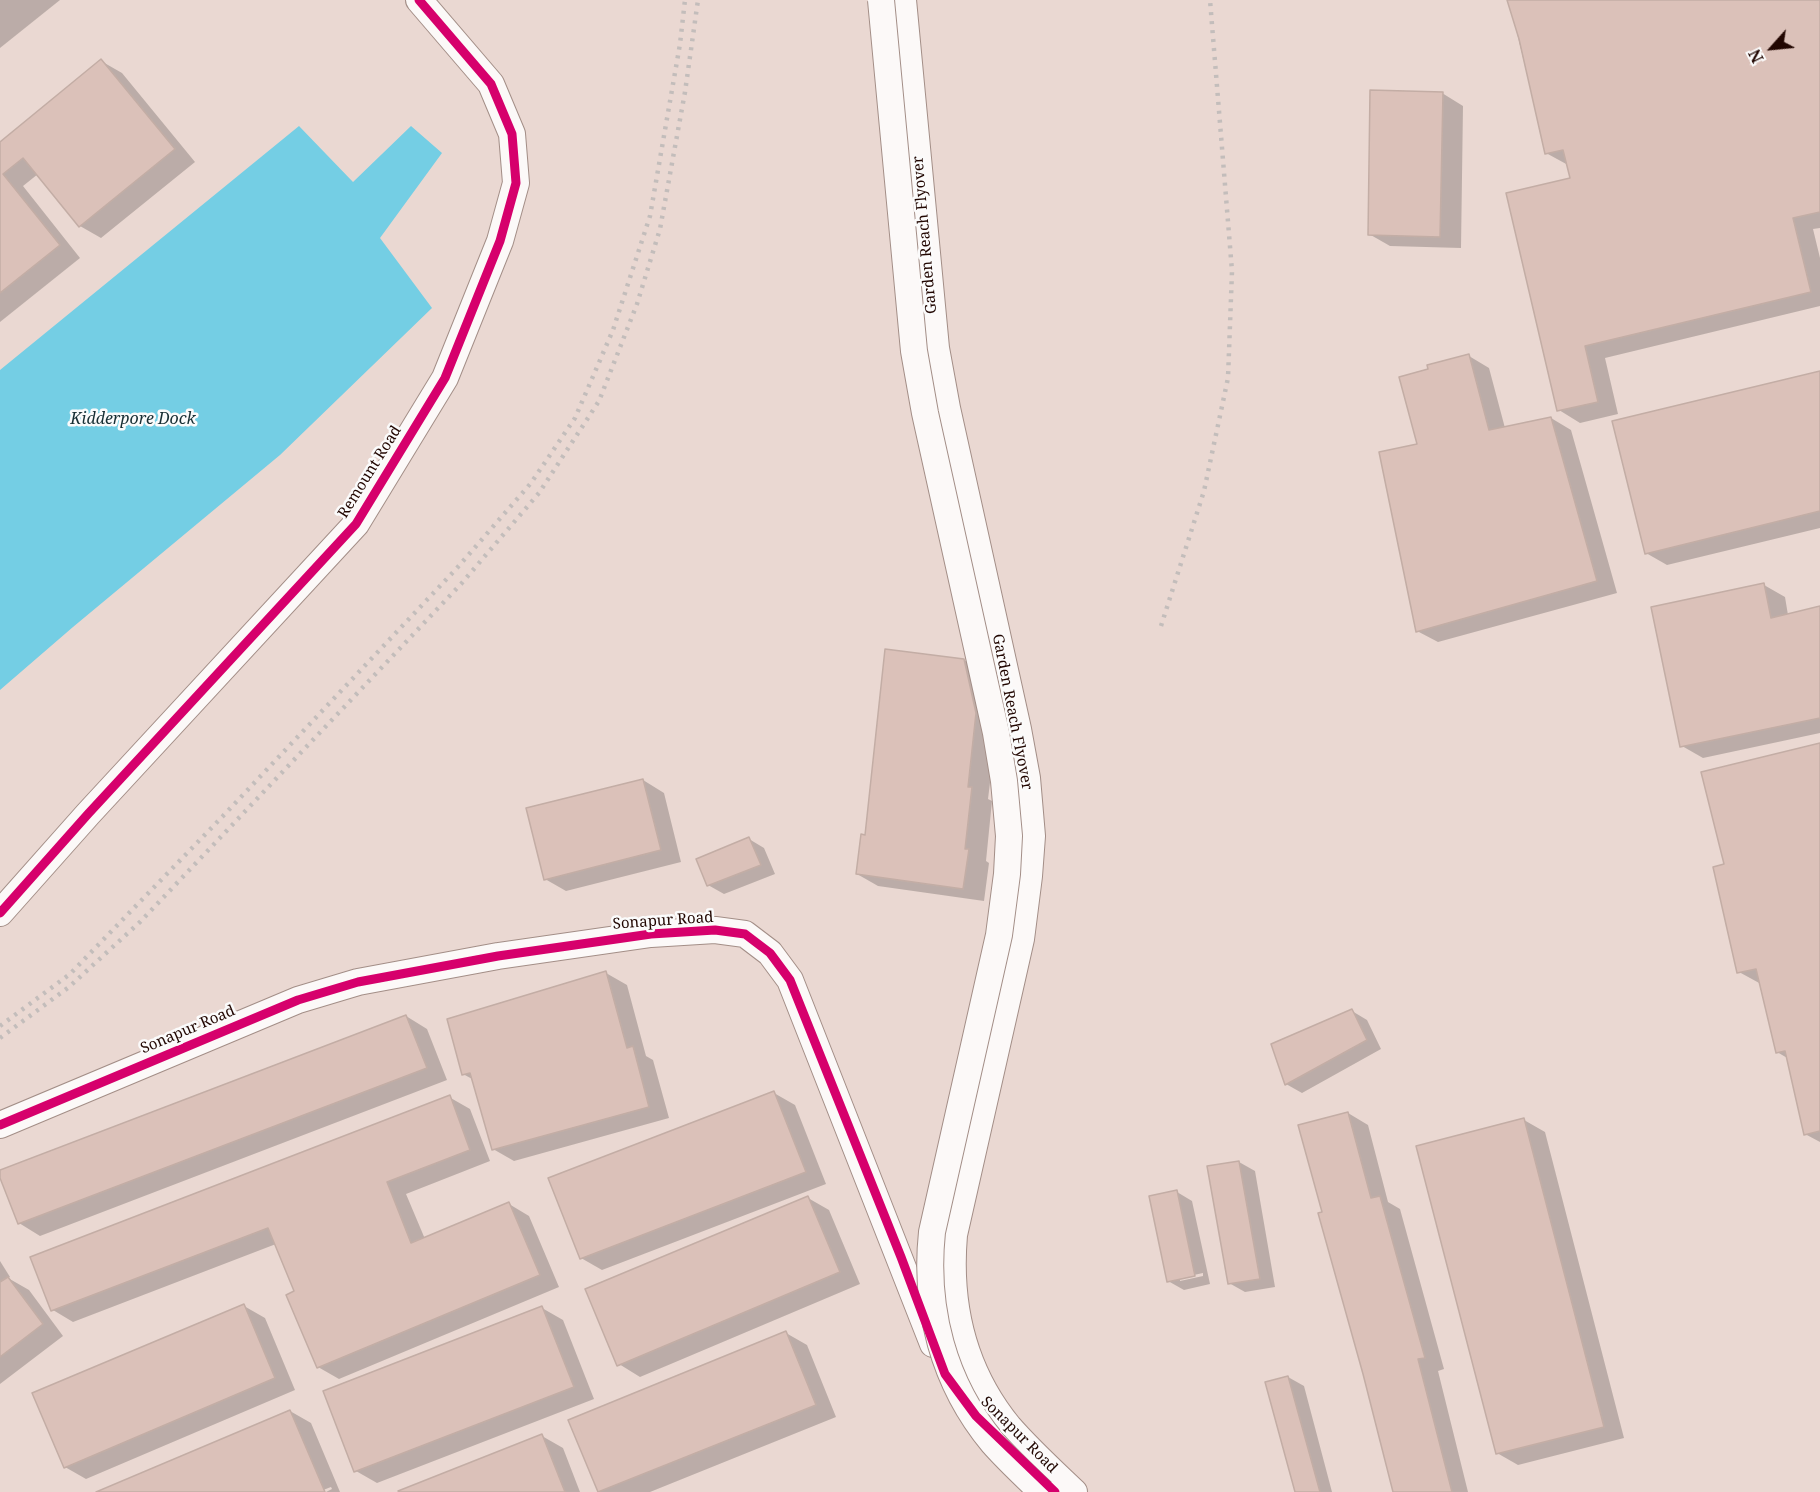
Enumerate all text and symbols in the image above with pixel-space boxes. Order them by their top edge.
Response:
north arrow [1742,18,1802,78]
text: N [1743,46,1769,67]
street label: Garden Reach Flyover [909,155,941,315]
water label: Kidderpore Dock [70,409,196,429]
street label: Remount Road [334,423,406,521]
street label: Garden Reach Flyover [988,632,1036,792]
street label: Sonapur Road [612,909,714,933]
street label: Sonapur Road [138,1002,238,1058]
street label: Sonapur Road [977,1393,1061,1477]

